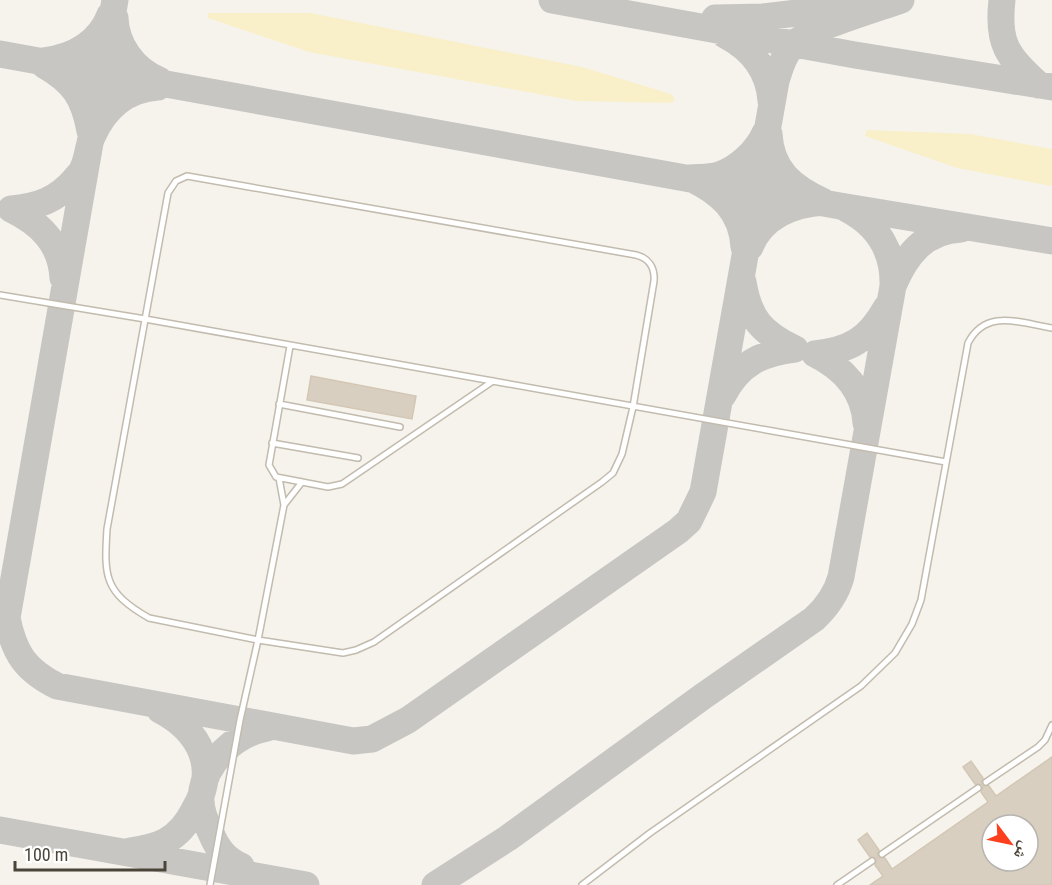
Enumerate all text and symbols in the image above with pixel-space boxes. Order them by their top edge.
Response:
north arrow [980,813,1040,873]
scale bar [15,834,165,872]
text: ش [1010,838,1035,863]
text: 100 m [24,844,68,865]

